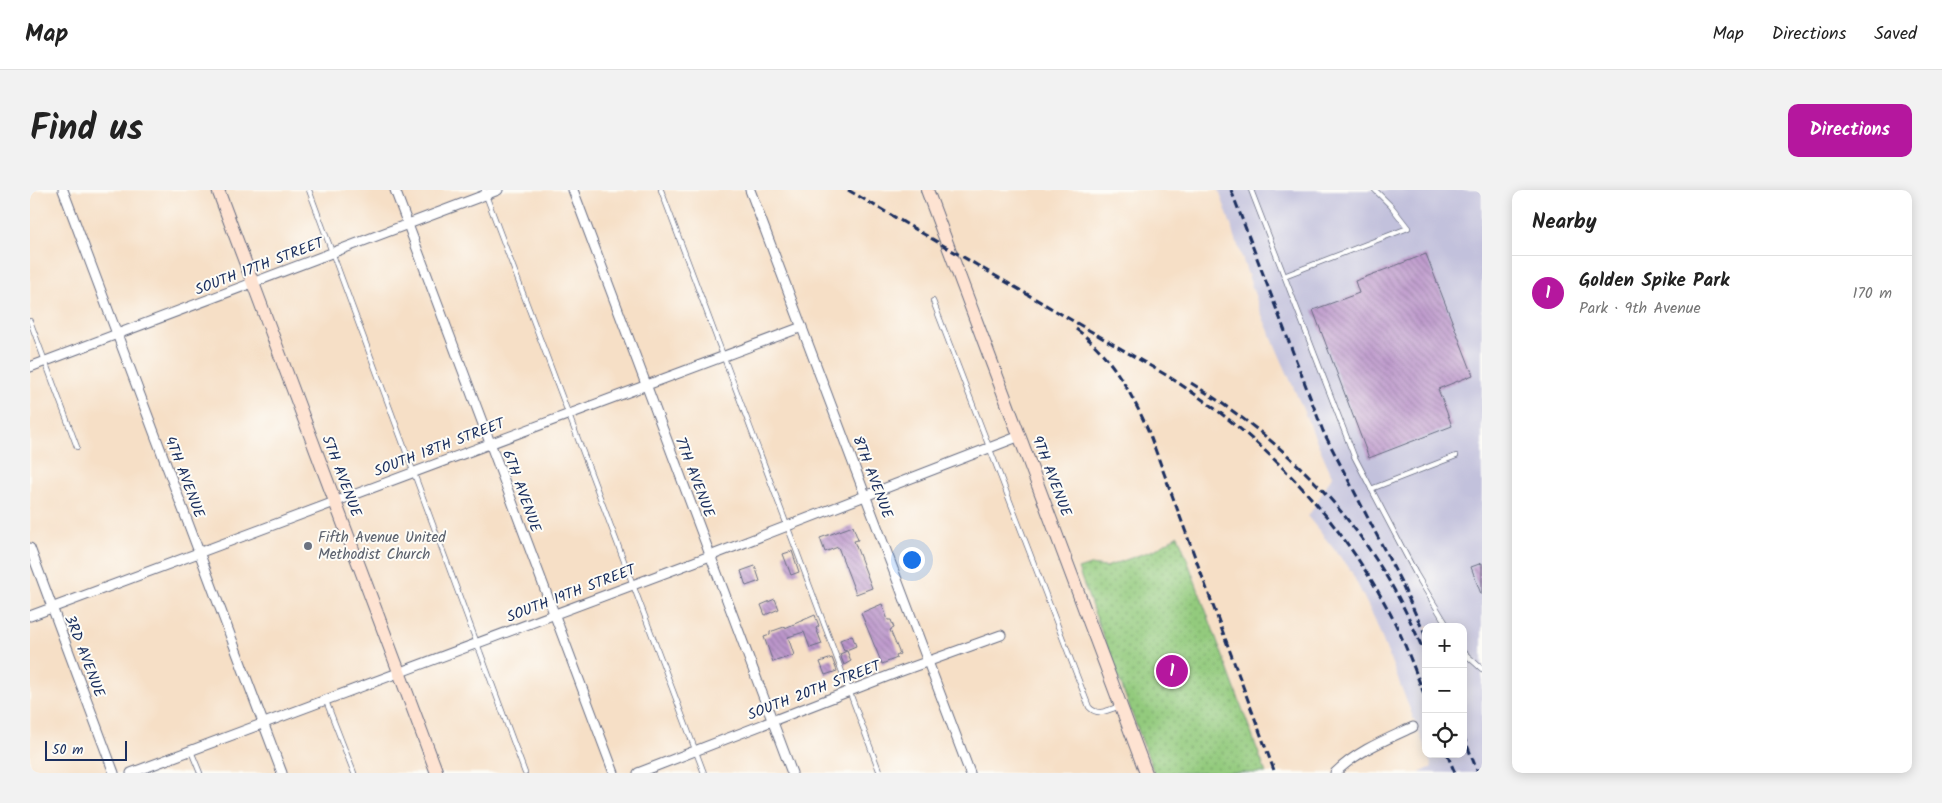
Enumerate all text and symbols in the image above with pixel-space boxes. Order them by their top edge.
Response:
text: Map [25,15,68,54]
text: Map [1712,20,1744,49]
text: Directions [1772,20,1846,49]
text: Saved [1874,20,1917,49]
text: Find us [30,102,143,158]
button: Directions [1788,104,1912,157]
text: Nearby [1532,206,1597,239]
street label: SOUTH 17TH STREET [191,231,329,303]
text: Golden Spike Park [1579,266,1729,296]
text: 1 [1546,281,1550,306]
text: 170 m [1852,281,1892,306]
text: Park · 9th Avenue [1579,296,1701,321]
street label: SOUTH 18TH STREET [370,411,510,484]
street label: 5TH AVENUE [314,432,368,522]
street label: 8TH AVENUE [845,432,899,523]
street label: 9TH AVENUE [1025,432,1078,522]
street label: 4TH AVENUE [157,433,211,523]
street label: 7TH AVENUE [668,433,721,522]
street label: 6TH AVENUE [495,447,547,537]
place label: Fifth Avenue United Methodist Church [318,526,446,567]
marker: Fifth Avenue United Methodist Church [302,540,314,552]
your location [899,547,925,573]
street label: SOUTH 19TH STREET [503,558,641,630]
street label: 3RD AVENUE [57,612,111,702]
map controls [1422,623,1467,758]
button: + [1422,623,1467,668]
pin: 1 [1156,652,1188,690]
street label: SOUTH 20TH STREET [744,654,886,727]
button: − [1422,668,1467,713]
button: locate [1422,713,1467,758]
scale bar [45,738,128,761]
text: 50 m [52,739,83,761]

